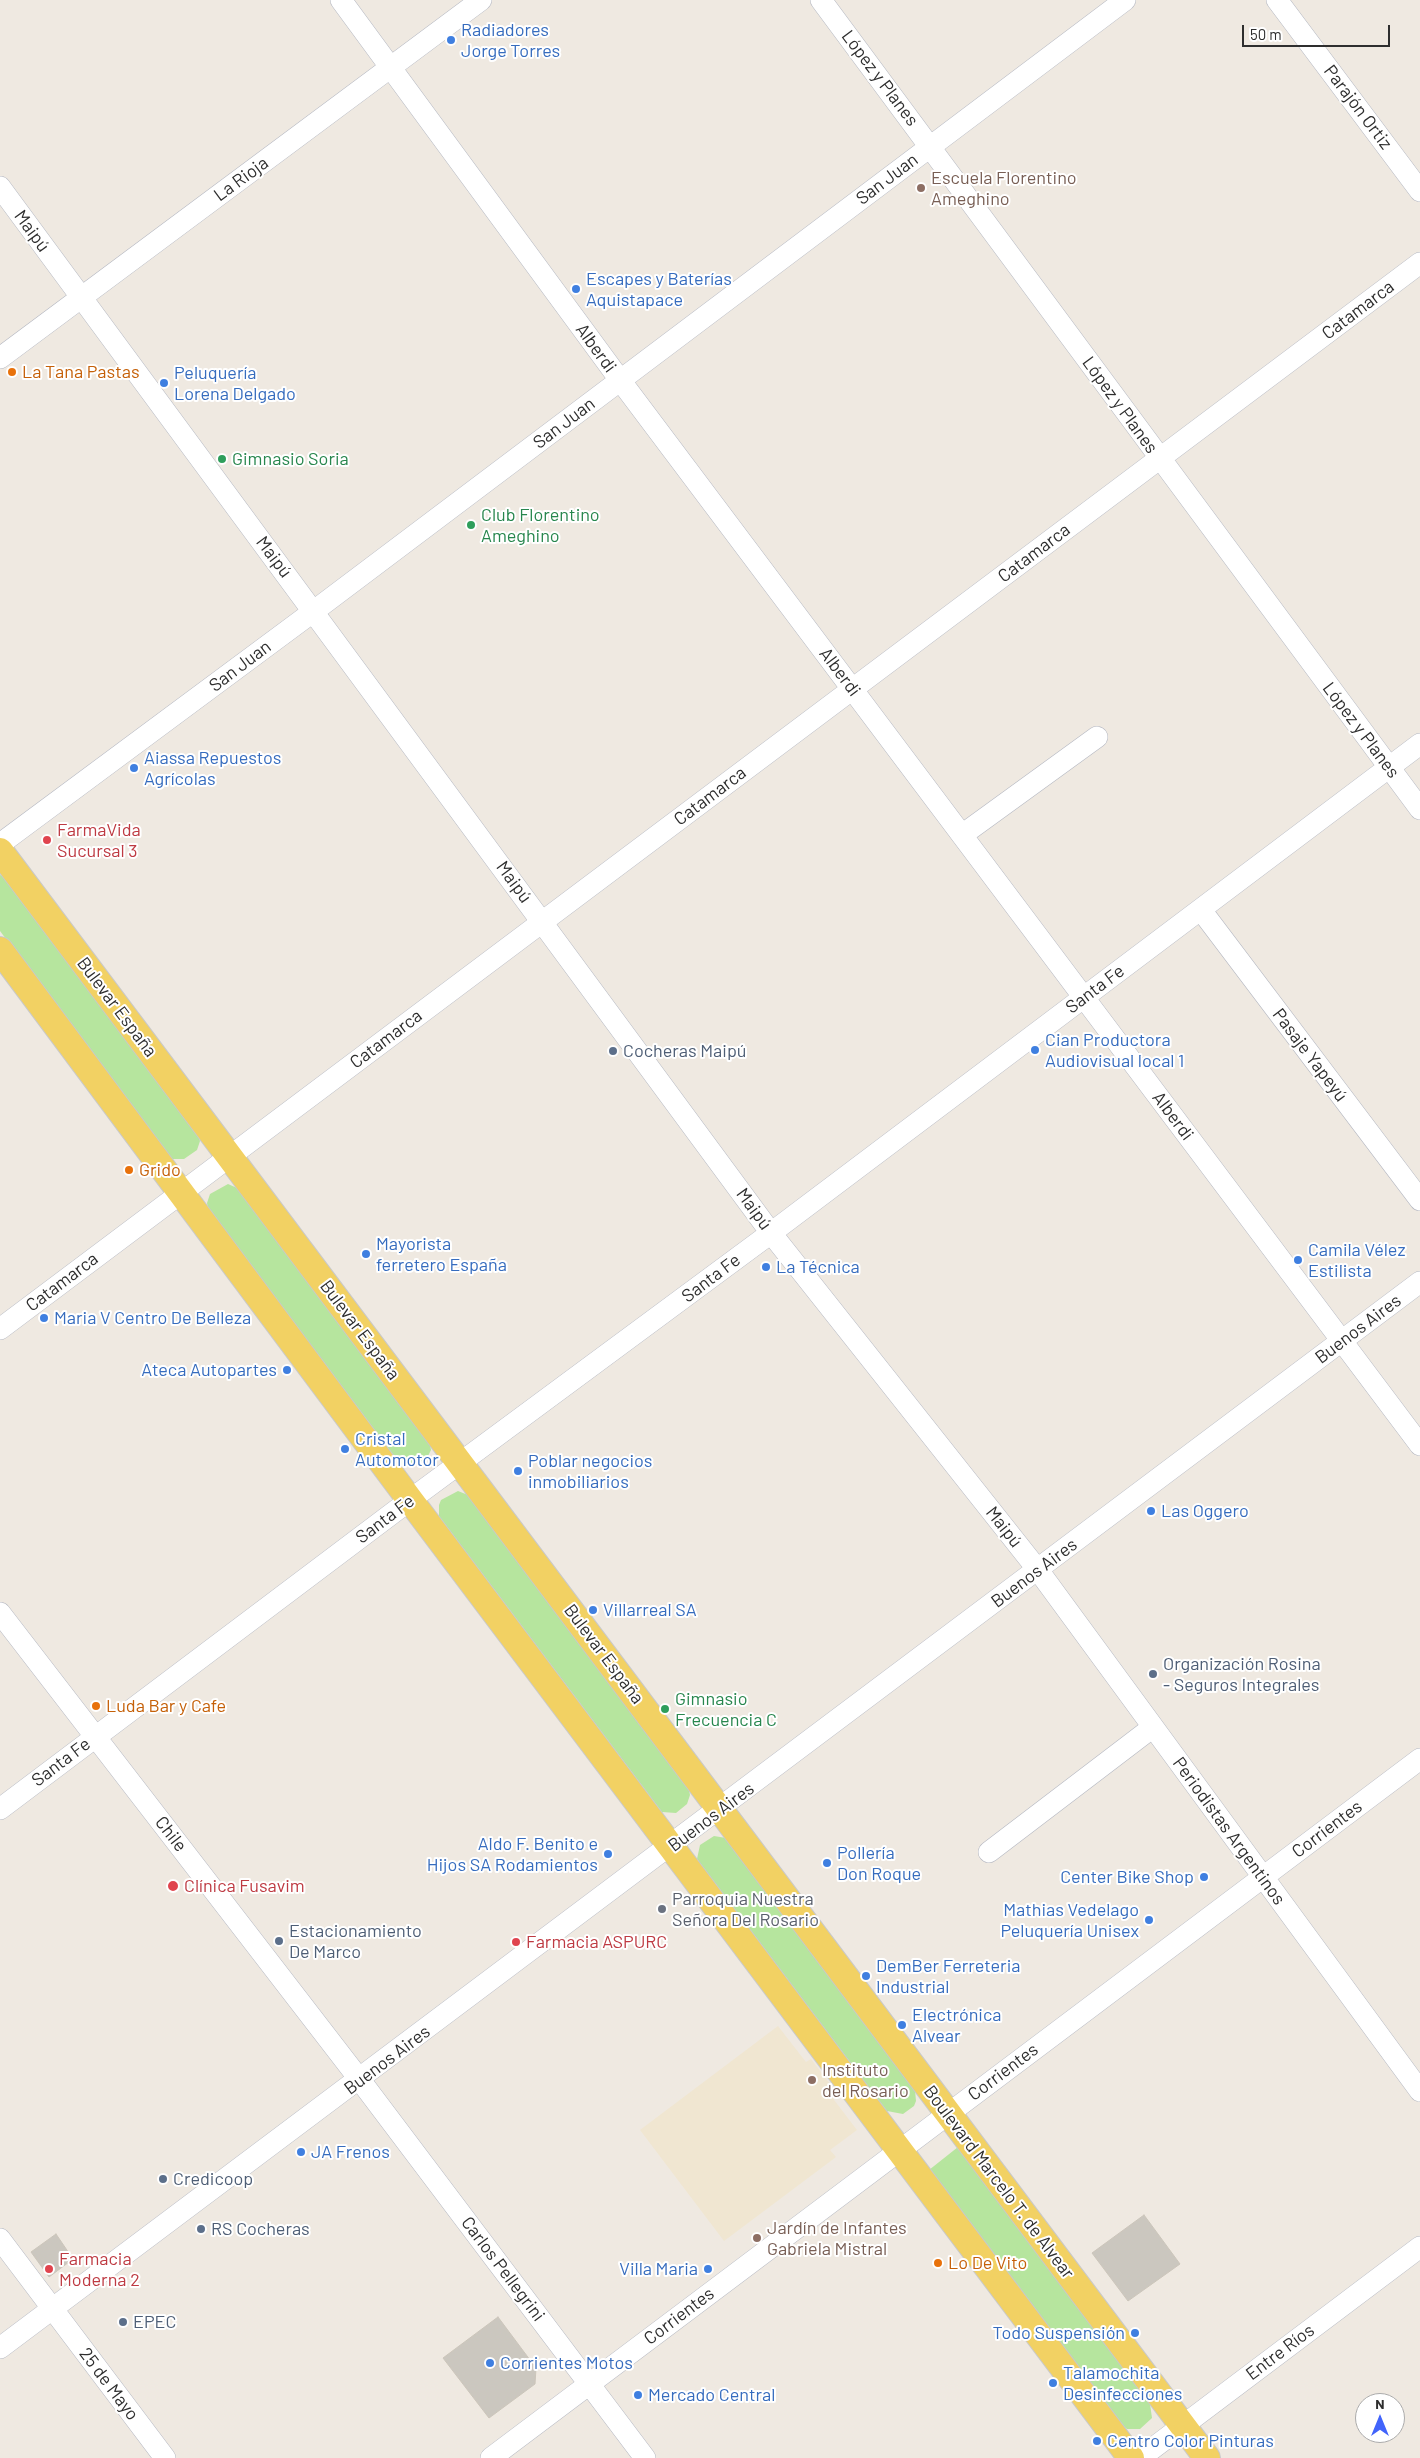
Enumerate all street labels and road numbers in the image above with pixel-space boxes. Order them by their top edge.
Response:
street label: López y Planes [837,26,923,130]
street label: Parajón Ortiz [1319,61,1397,153]
street label: San Juan [852,149,922,209]
street label: La Rioja [210,152,272,206]
street label: Maipú [10,206,54,256]
street label: Catamarca [1318,276,1398,344]
street label: Alberdi [571,319,621,377]
street label: López y Planes [1078,352,1162,458]
street label: San Juan [529,393,599,453]
street label: Catamarca [994,519,1074,587]
street label: Maipú [251,532,297,582]
street label: San Juan [205,636,275,696]
street label: Alberdi [815,643,865,701]
street label: López y Planes [1318,678,1404,782]
street label: Catamarca [670,762,750,830]
street label: Maipú [492,857,536,907]
street label: Bulevar España [72,953,162,1061]
street label: Santa Fe [1061,960,1129,1018]
street label: Pasaje Yapeyú [1268,1004,1352,1106]
street label: Catamarca [346,1005,426,1073]
street label: Alberdi [1148,1087,1198,1145]
street label: Maipú [732,1184,776,1234]
street label: Catamarca [22,1248,102,1316]
street label: Santa Fe [677,1249,745,1307]
street label: Bulevar España [315,1276,405,1384]
street label: Buenos Aires [1311,1290,1405,1368]
street label: Santa Fe [351,1490,419,1548]
street label: Maipú [981,1502,1027,1552]
street label: Buenos Aires [987,1534,1081,1612]
street label: Bulevar España [559,1600,649,1708]
street label: Santa Fe [27,1733,95,1791]
street label: Periodistas Argentinos [1168,1753,1290,1909]
street label: Buenos Aires [664,1778,758,1856]
street label: Corrientes [1288,1796,1366,1862]
street label: Chile [150,1812,192,1856]
street label: Buenos Aires [340,2021,434,2099]
street label: Corrientes [964,2039,1042,2105]
street label: Boulevard Marcelo T. de Alvear [919,2081,1079,2283]
street label: Carlos Pellegrini [457,2212,549,2326]
street label: Corrientes [640,2283,718,2349]
street label: Entre Ríos [1242,2319,1318,2385]
street label: 25 de Mayo [75,2343,143,2425]

